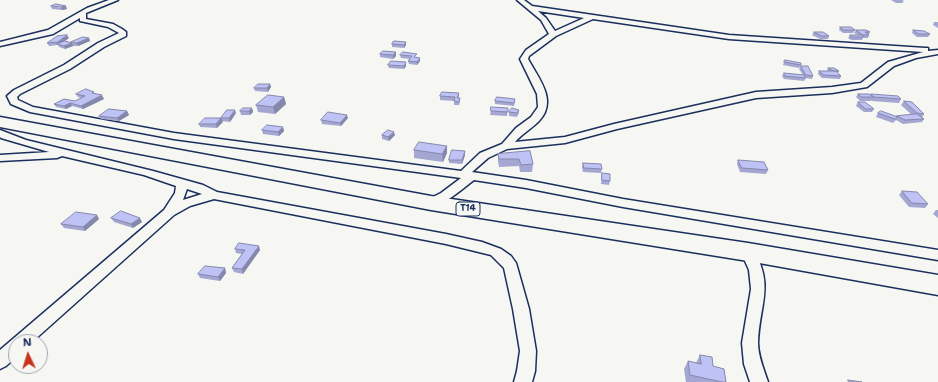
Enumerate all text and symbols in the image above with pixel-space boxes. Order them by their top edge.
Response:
road number: T14 [456,202,480,216]
north arrow [8,334,48,374]
text: N [22,335,32,350]

